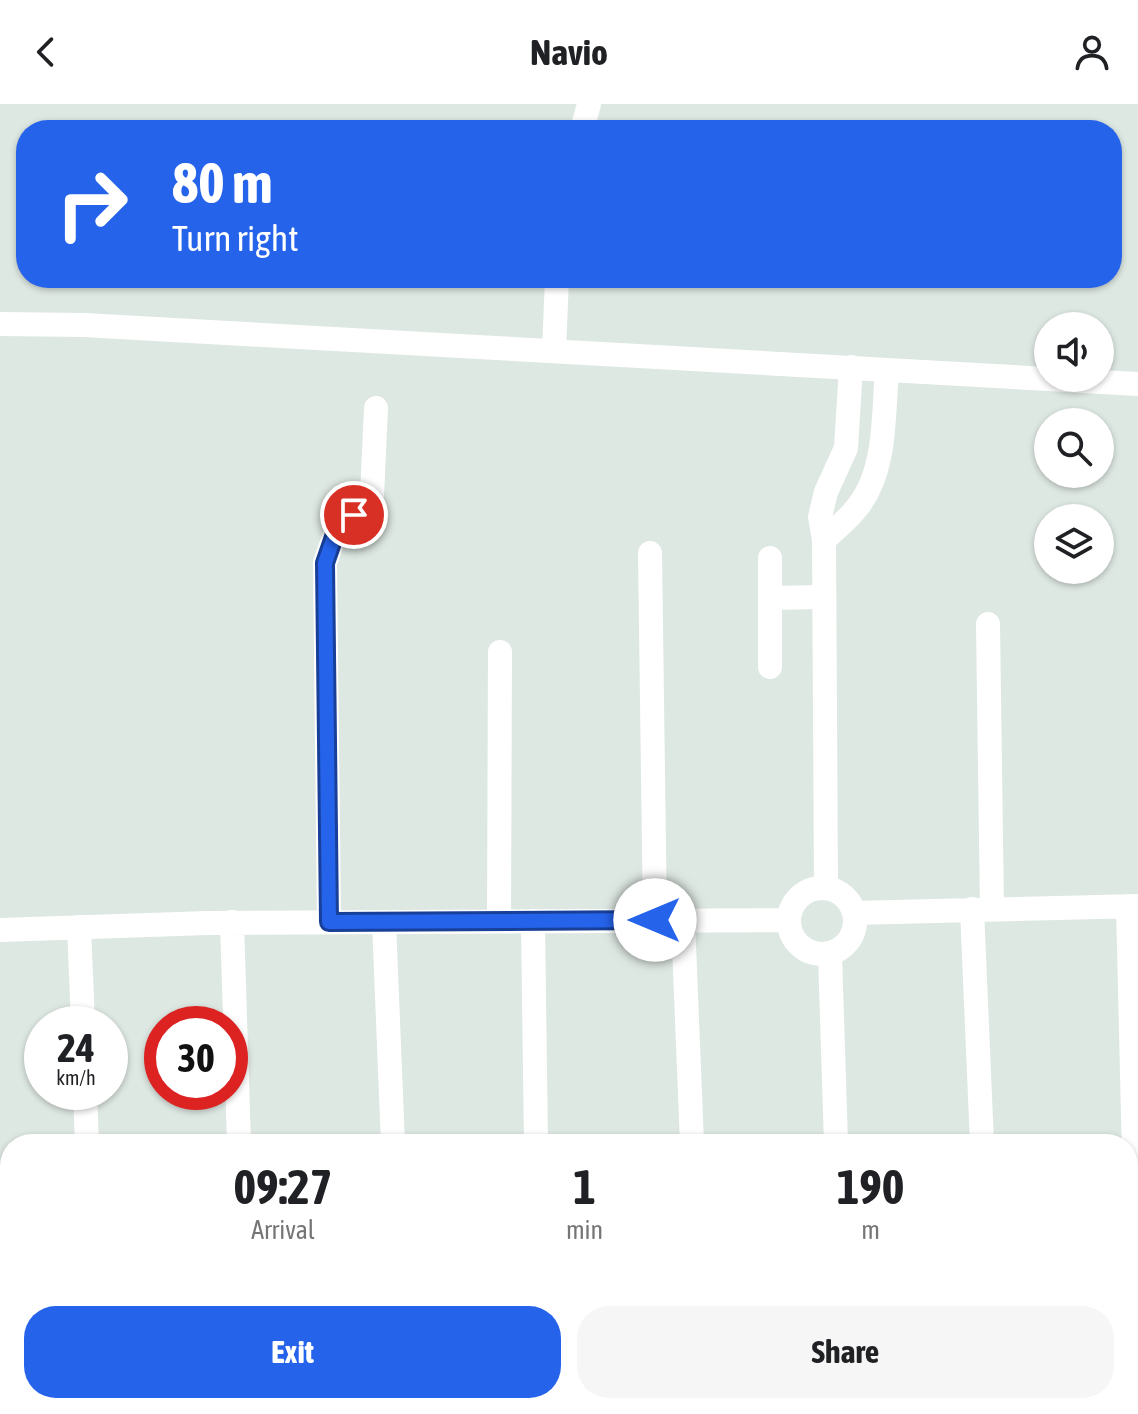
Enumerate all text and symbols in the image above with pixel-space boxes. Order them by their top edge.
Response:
icon: back [24,30,68,74]
icon: person [1070,30,1114,74]
text: Navio [530,31,608,73]
text: 80 m [172,151,273,215]
icon: right [40,152,144,256]
text: Turn right [172,217,299,259]
map controls [1034,312,1114,584]
button: sound [1034,312,1114,392]
button: search [1034,408,1114,488]
pin [320,481,388,549]
icon: arrive [332,493,376,537]
button: layers [1034,504,1114,584]
position arrow [613,878,697,962]
speed limit sign: 30 [144,1006,248,1110]
text: 24 [57,1025,95,1070]
text: km/h [56,1066,96,1089]
text: 09:27 [234,1159,332,1214]
text: 1 [573,1159,596,1214]
text: 190 [837,1159,904,1214]
text: Arrival [251,1215,315,1245]
text: min [566,1215,603,1245]
text: m [861,1215,880,1245]
button: Exit [24,1306,561,1398]
button: Share [577,1306,1114,1398]

